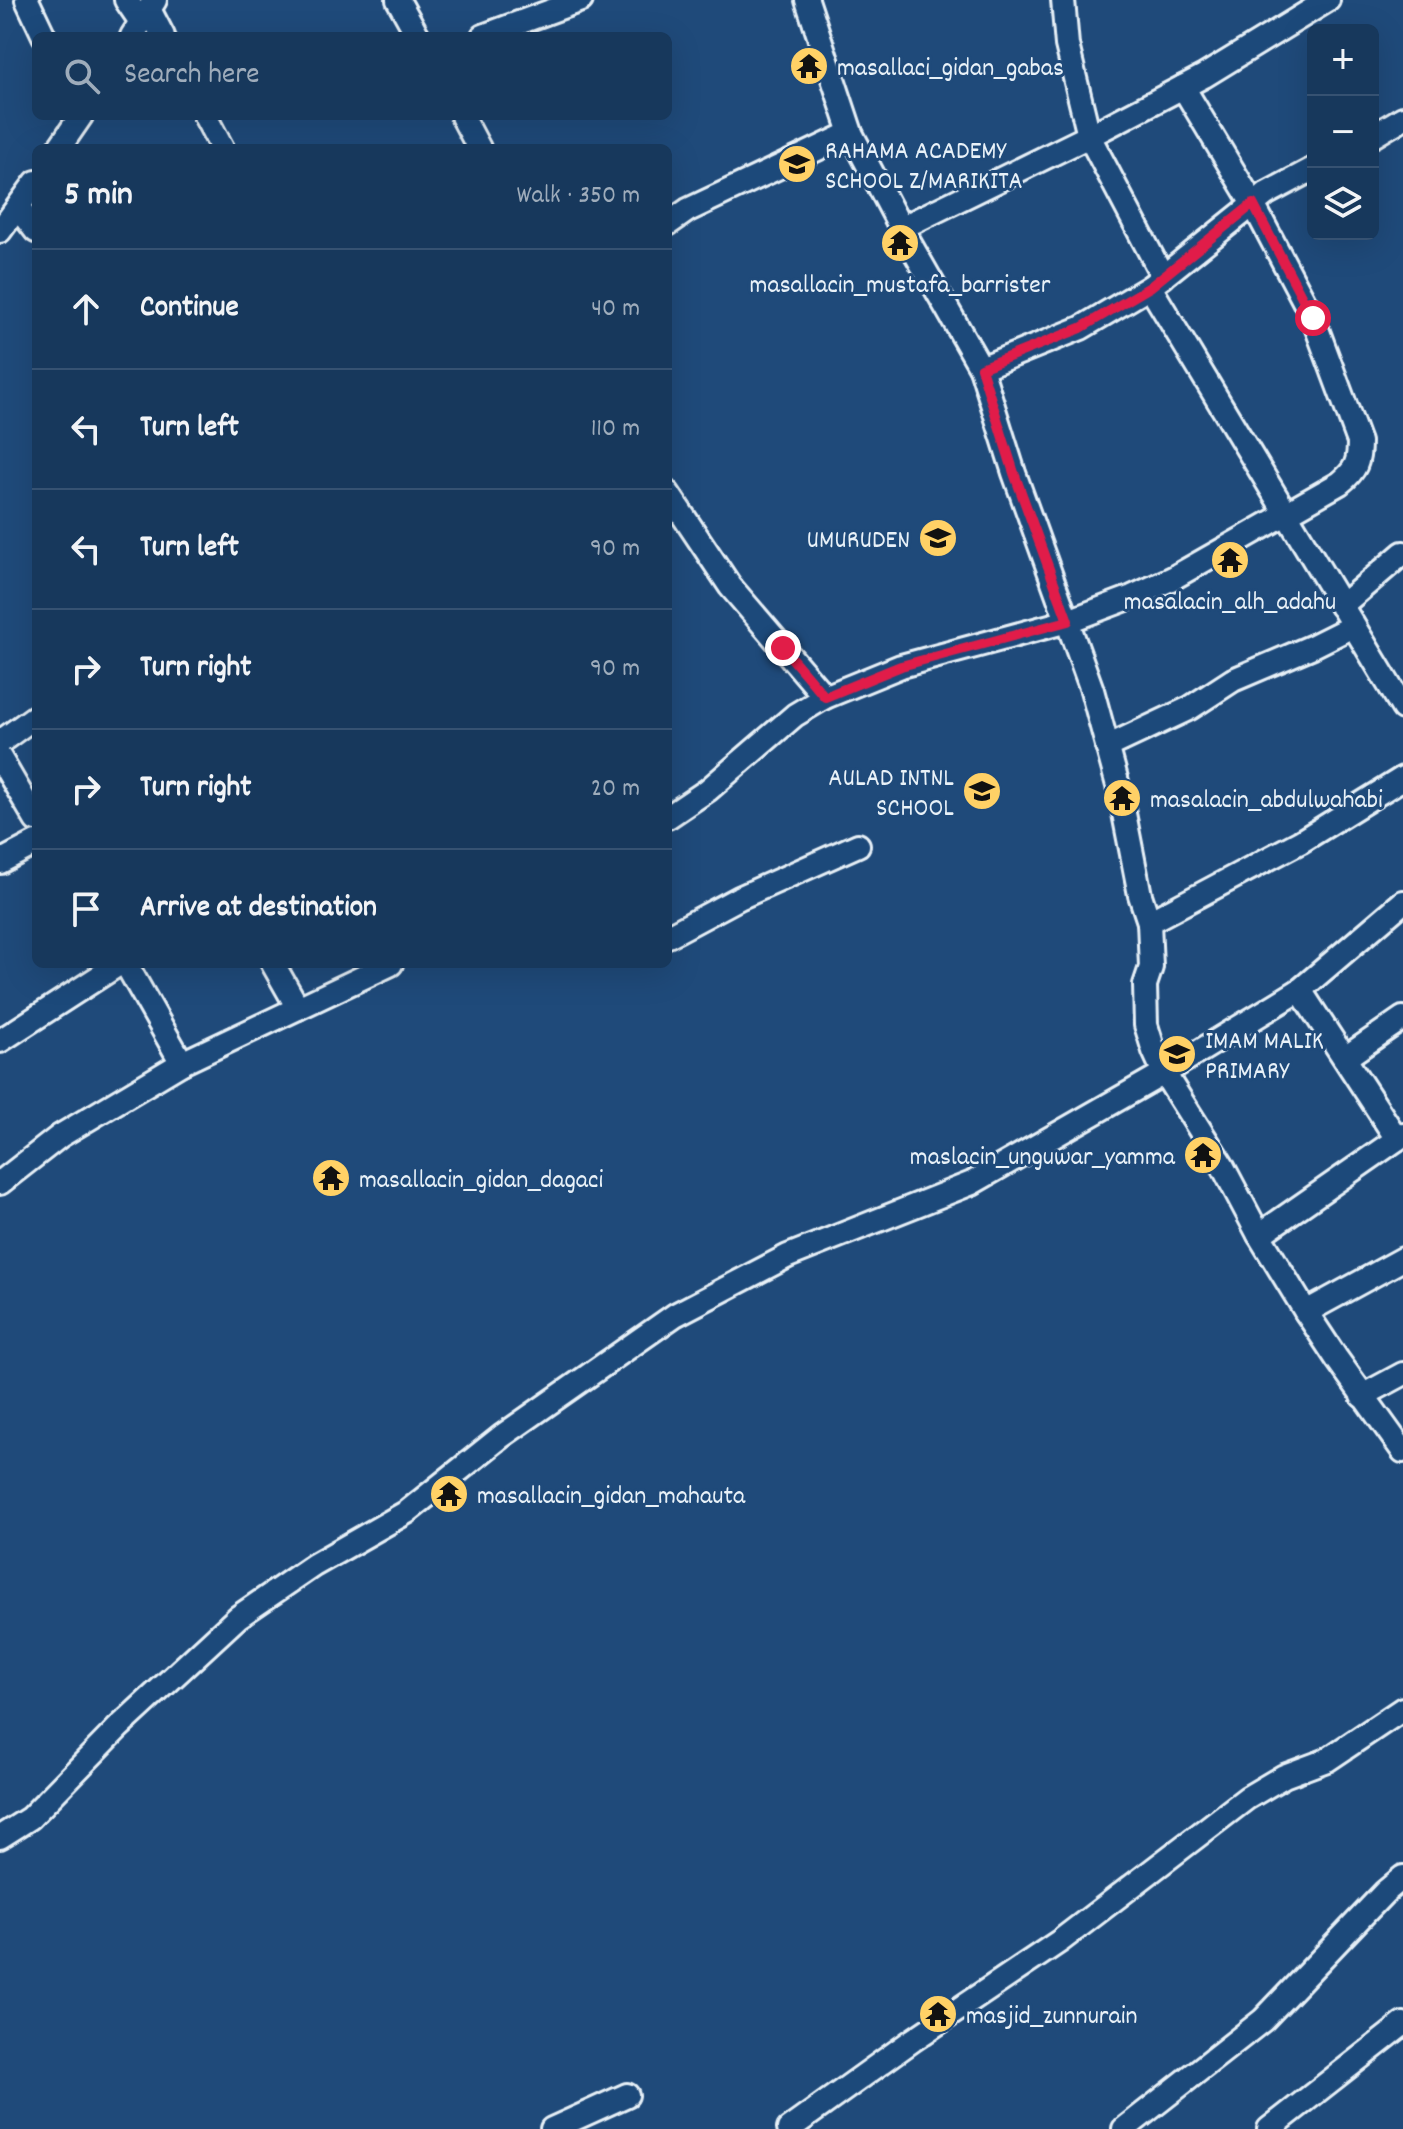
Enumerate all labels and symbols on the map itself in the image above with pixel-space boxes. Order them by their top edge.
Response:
temple icon: masallaci_gidan_gabas [788,45,830,87]
place label: masallaci_gidan_gabas [837,51,1064,88]
place label: RAHAMA ACADEMY SCHOOL Z/MARIKITA [825,134,1023,201]
school or university icon: RAHAMA ACADEMY SCHOOL Z/MARIKITA [776,143,818,185]
temple icon: masallacin_mustafa_barrister [879,222,921,264]
place label: masallacin_mustafa_barrister [750,268,1051,305]
route start [1295,300,1331,336]
school or university icon: UMURUDEN [917,517,959,559]
place label: UMURUDEN [806,523,910,560]
temple icon: masalacin_alh_adahu [1209,539,1251,581]
place label: masalacin_alh_adahu [1124,585,1336,622]
route end [765,630,801,666]
place label: AULAD INTNL SCHOOL [828,761,954,828]
school or university icon: AULAD INTNL SCHOOL [961,770,1003,812]
temple icon: masalacin_abdulwahabi [1101,777,1143,819]
place label: masalacin_abdulwahabi [1150,783,1383,820]
place label: IMAM MALIK PRIMARY [1205,1024,1324,1091]
school or university icon: IMAM MALIK PRIMARY [1156,1033,1198,1075]
temple icon: maslacin_unguwar_yamma [1182,1134,1224,1176]
place label: maslacin_unguwar_yamma [910,1140,1176,1177]
temple icon: masallacin_gidan_dagaci [310,1157,352,1199]
place label: masallacin_gidan_dagaci [359,1163,603,1200]
temple icon: masallacin_gidan_mahauta [428,1473,470,1515]
place label: masallacin_gidan_mahauta [477,1479,746,1516]
temple icon: masjid_zunnurain [917,1993,959,2035]
place label: masjid_zunnurain [966,1999,1137,2036]

